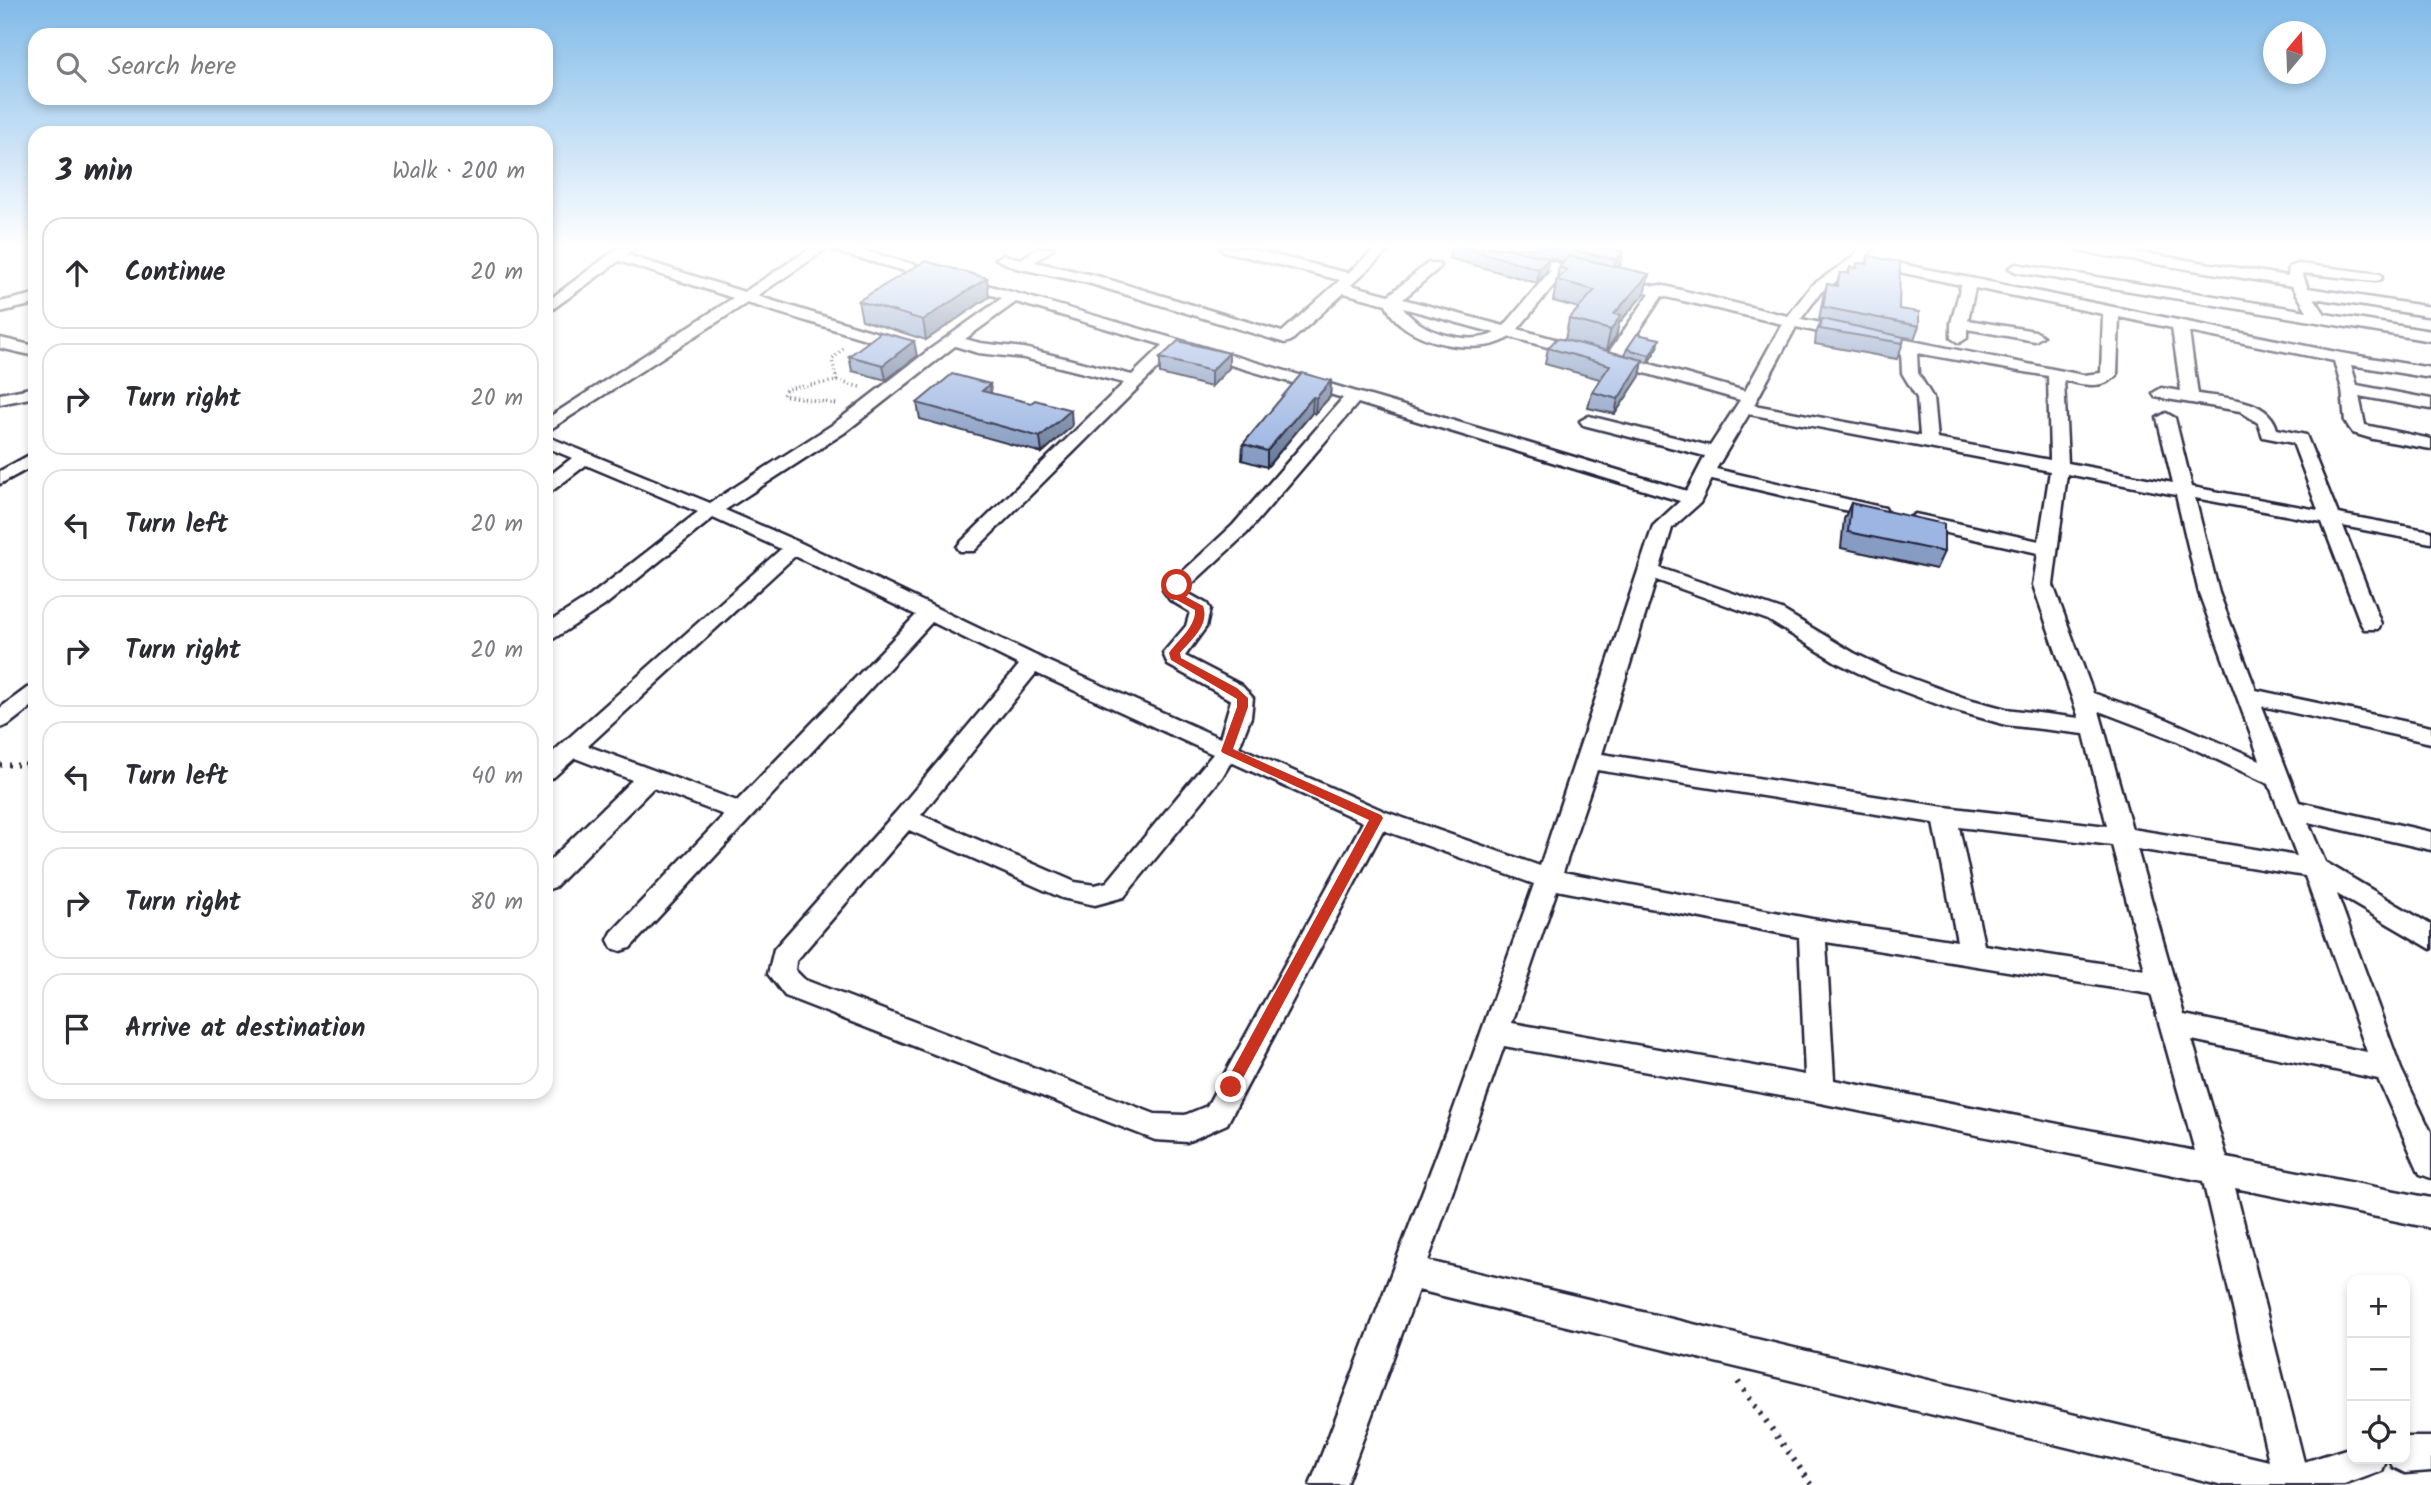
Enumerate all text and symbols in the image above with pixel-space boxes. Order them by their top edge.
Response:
north arrow [2263,21,2326,84]
search box [28,28,553,105]
text: Search here [108,46,236,88]
icon: search [52,48,90,86]
text: 3 min [56,148,133,196]
text: Walk · 200 m [392,154,525,190]
text: Continue [125,252,226,294]
icon: ahead [58,254,96,292]
text: 20 m [471,255,523,291]
text: Turn right [125,378,241,420]
icon: right [58,380,96,418]
text: 20 m [471,381,523,417]
text: Turn left [125,504,228,546]
icon: left [58,506,96,544]
text: 20 m [471,507,523,543]
route start [1161,569,1192,600]
text: Turn right [125,630,241,672]
icon: right [58,632,96,670]
text: 20 m [471,633,523,669]
text: Turn left [125,756,228,798]
icon: left [58,758,96,796]
text: 40 m [471,759,523,795]
text: Turn right [125,882,241,924]
icon: right [58,884,96,922]
text: 80 m [470,885,523,921]
text: Arrive at destination [125,1008,365,1050]
icon: arrive [58,1010,96,1048]
route end [1215,1071,1246,1102]
map controls [2347,1275,2410,1464]
button: + [2347,1275,2410,1338]
button: − [2347,1338,2410,1401]
button: locate [2347,1401,2410,1464]

